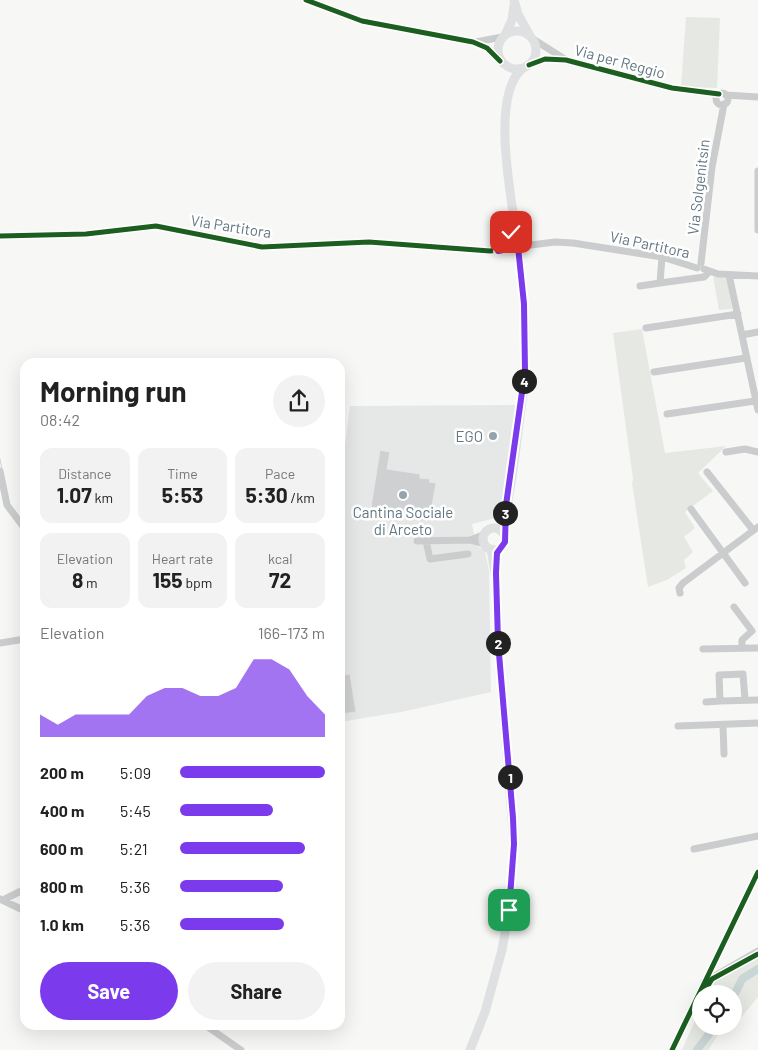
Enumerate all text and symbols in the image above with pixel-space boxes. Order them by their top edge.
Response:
street label: Via per Reggio [573,40,667,82]
street label: Via Solgenitsin [683,138,713,236]
street label: Via Partitora [189,211,273,241]
pin [490,211,532,253]
icon: check [497,218,525,246]
street label: Via Partitora [608,227,692,261]
pin: 4 [512,368,536,394]
text: 4 [520,373,529,390]
text: Morning run [40,374,187,408]
button: share [273,375,325,427]
text: 08:42 [40,410,80,429]
place label: EGO [455,427,483,445]
marker: EGO [487,430,499,442]
text: Distance [58,465,112,482]
text: Time [167,465,198,482]
text: Pace [265,465,295,482]
text: 1.07 [57,482,92,507]
text: 5:53 [162,482,203,507]
text: 5:30 [246,482,288,507]
text: km [92,489,113,506]
text: /km [288,489,315,506]
marker: Cantina Sociale di Arceto [397,489,409,501]
pin: 3 [492,500,518,526]
place label: Cantina Sociale di Arceto [353,503,453,538]
text: 3 [502,505,509,522]
text: Elevation [57,550,113,567]
text: Heart rate [152,550,213,567]
text: kcal [268,550,292,567]
text: 8 [72,567,83,592]
text: 155 [153,567,183,592]
text: 72 [269,567,291,592]
text: m [83,574,98,591]
text: bpm [183,574,212,591]
text: Elevation [40,623,104,642]
text: 166–173 m [258,623,325,642]
pin: 2 [486,630,510,656]
text: 2 [495,635,502,652]
text: 200 m [40,763,84,782]
text: 5:09 [120,763,151,782]
pin: 1 [498,764,522,790]
text: 1 [508,769,513,786]
text: 400 m [40,801,84,820]
text: 5:45 [120,801,151,820]
text: 600 m [40,839,83,858]
text: 5:21 [120,839,148,858]
text: 800 m [40,877,83,896]
text: 5:36 [120,877,150,896]
pin [488,889,530,931]
icon: arrive [495,896,523,924]
text: 1.0 km [40,915,84,934]
text: 5:36 [120,915,150,934]
button: Save [40,962,178,1020]
button: Share [188,962,325,1020]
map controls [692,985,742,1035]
button: locate [692,985,742,1035]

